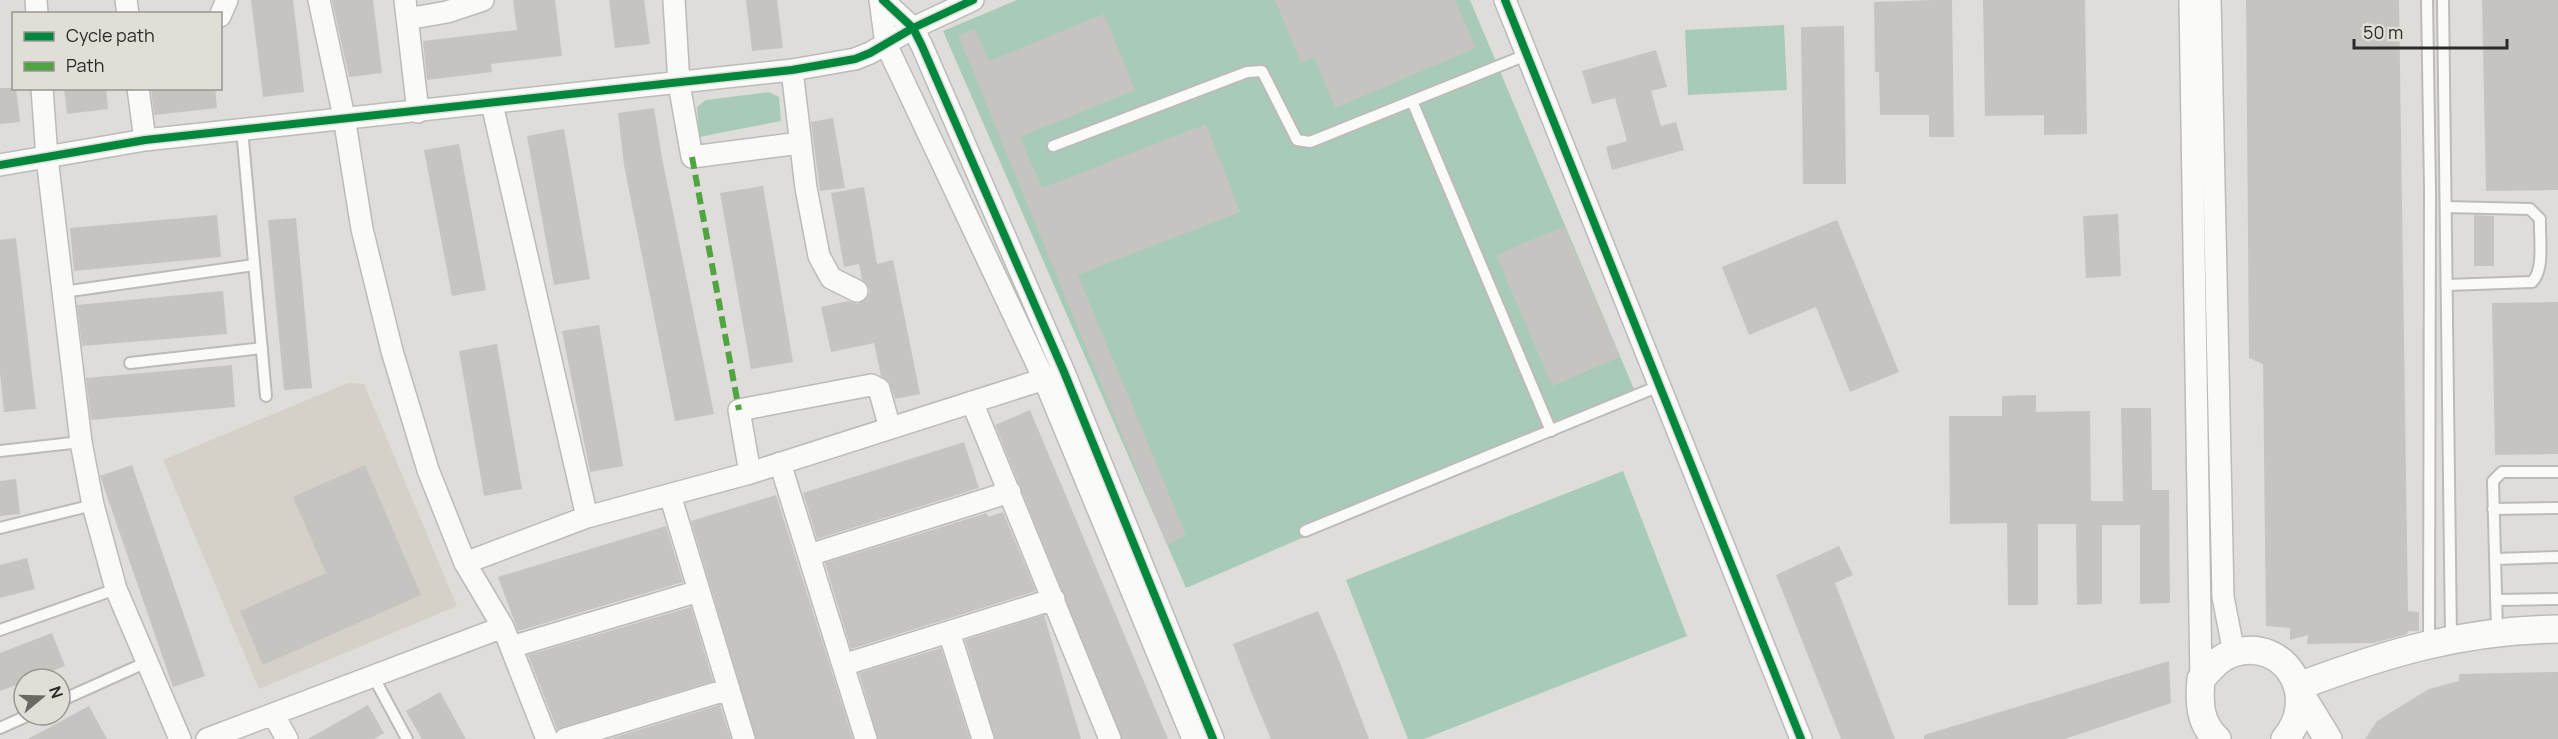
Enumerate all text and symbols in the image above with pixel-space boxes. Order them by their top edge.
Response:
legend [12,12,222,90]
scale bar [2354,12,2507,50]
text: 50 m [2363,20,2403,44]
text: Cycle path [66,23,155,47]
text: Path [66,53,104,77]
north arrow [12,667,72,727]
text: N [44,683,68,701]

